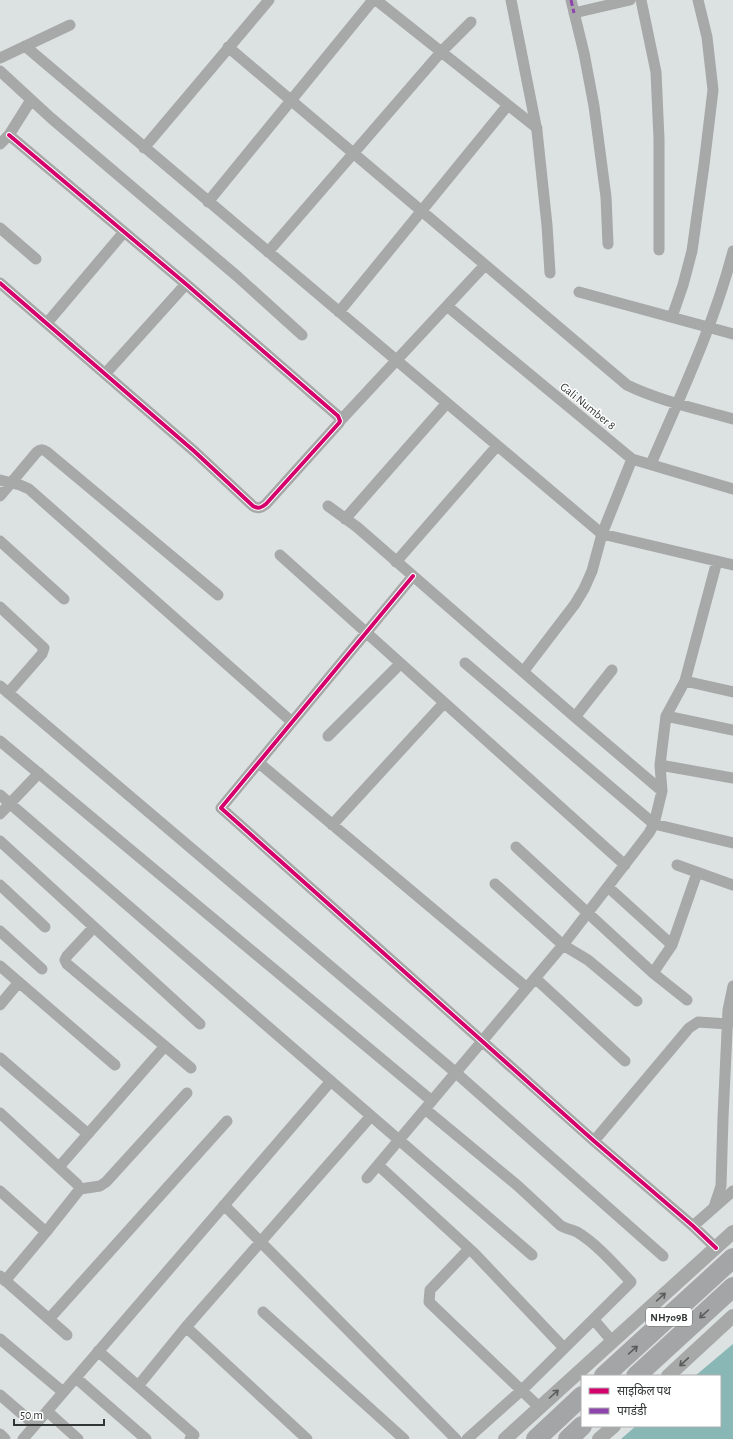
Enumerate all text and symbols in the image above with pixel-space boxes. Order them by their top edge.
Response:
street label: Gali Number 8 [558,380,618,432]
one-way arrow [656,1292,666,1301]
road number: NH709B [646,1308,692,1326]
one-way arrow [699,1309,709,1319]
one-way arrow [628,1345,638,1354]
one-way arrow [679,1357,689,1366]
legend [581,1375,721,1427]
text: साइकिल पथ [617,1383,671,1398]
one-way arrow [549,1389,559,1398]
scale bar [14,1401,104,1427]
text: पगडंडी [617,1403,647,1417]
text: 50 m [20,1409,43,1421]

